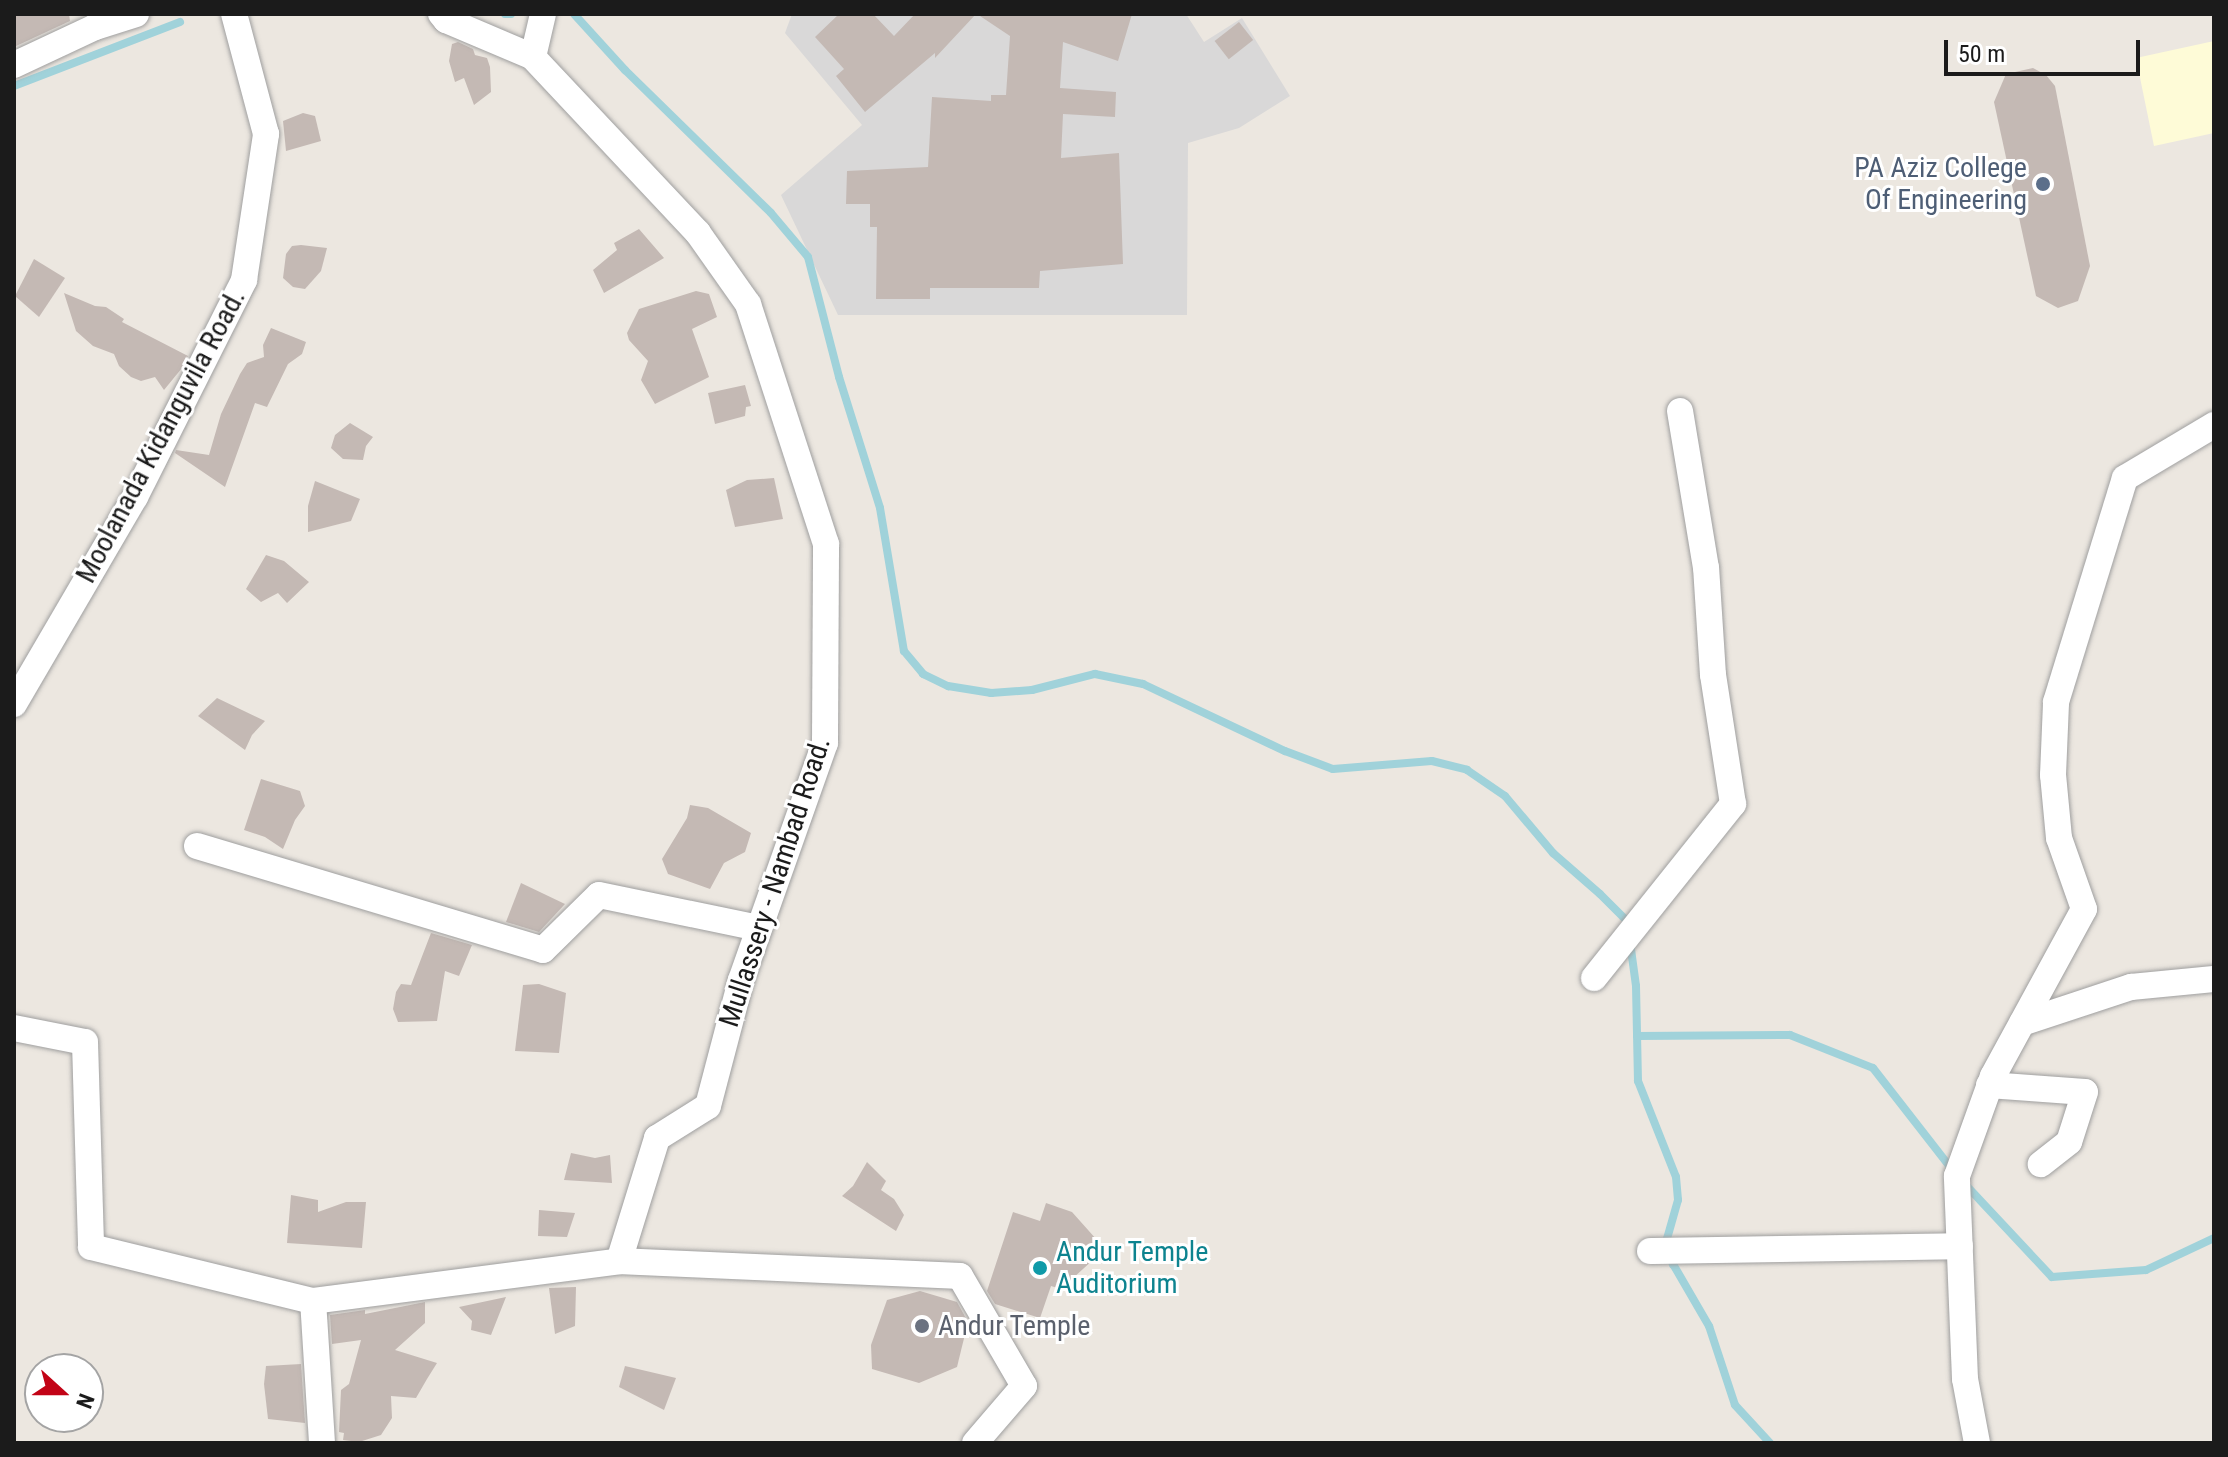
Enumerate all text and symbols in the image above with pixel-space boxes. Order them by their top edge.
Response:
scale bar [1948,24,2144,74]
text: 50 m [1958,40,2005,68]
place label: PA Aziz College Of Engineering [1854,151,2027,217]
marker: PA Aziz College Of Engineering [2034,175,2052,193]
street label: Moolanada Kidanguvila Road. [69,283,253,589]
street label: Mullassery - Nambad Road. [712,733,838,1031]
place label: Andur Temple Auditorium [1056,1235,1209,1301]
marker: Andur Temple Auditorium [1031,1259,1049,1277]
place label: Andur Temple [938,1309,1091,1343]
marker: Andur Temple [913,1317,931,1335]
north arrow [24,1353,104,1433]
text: N [71,1390,99,1412]

